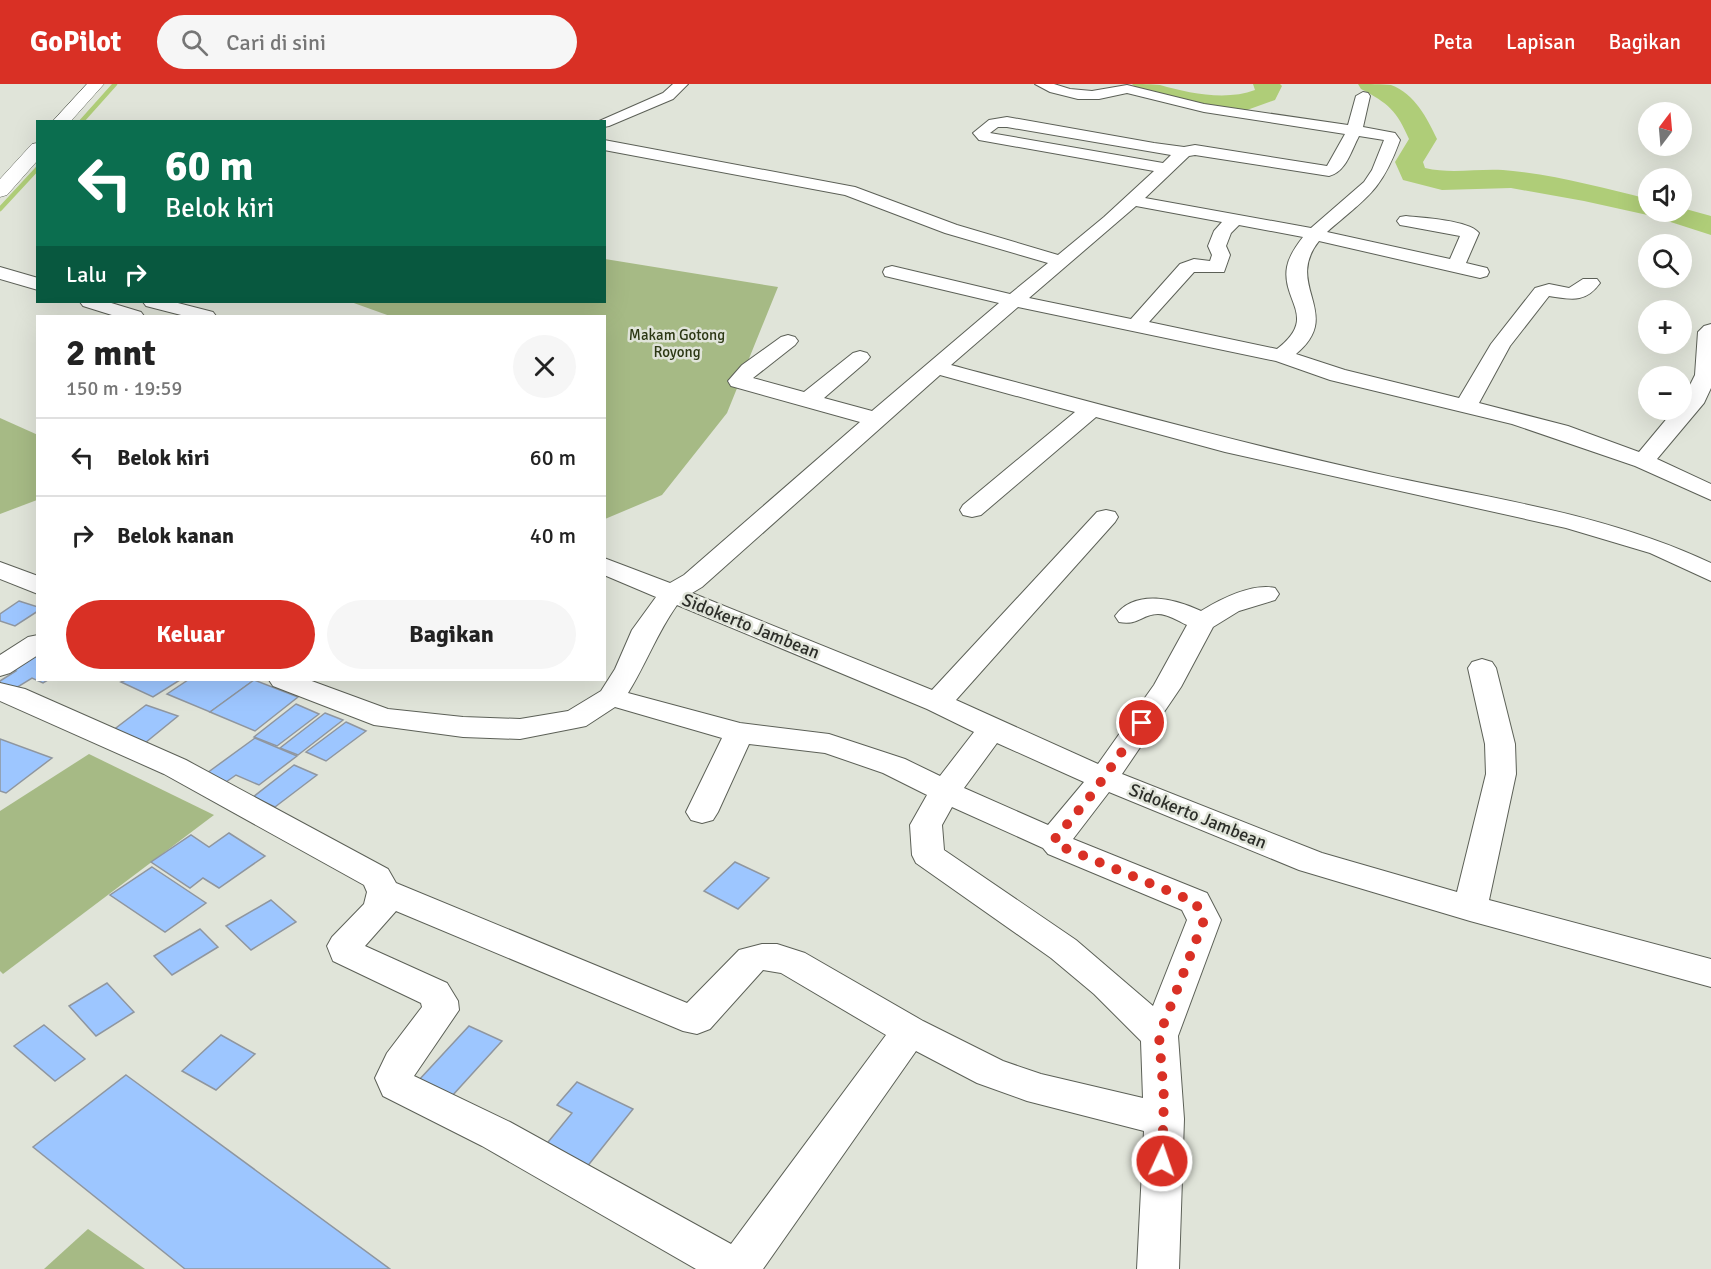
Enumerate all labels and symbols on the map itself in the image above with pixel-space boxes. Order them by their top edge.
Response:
north arrow [1638,102,1692,156]
park label: Makam Gotong Royong [629,326,725,361]
street label: Sidokerto Jambean [679,588,823,664]
pin [1116,697,1167,748]
street label: Sidokerto Jambean [1126,778,1270,854]
position arrow [1130,1129,1194,1193]

